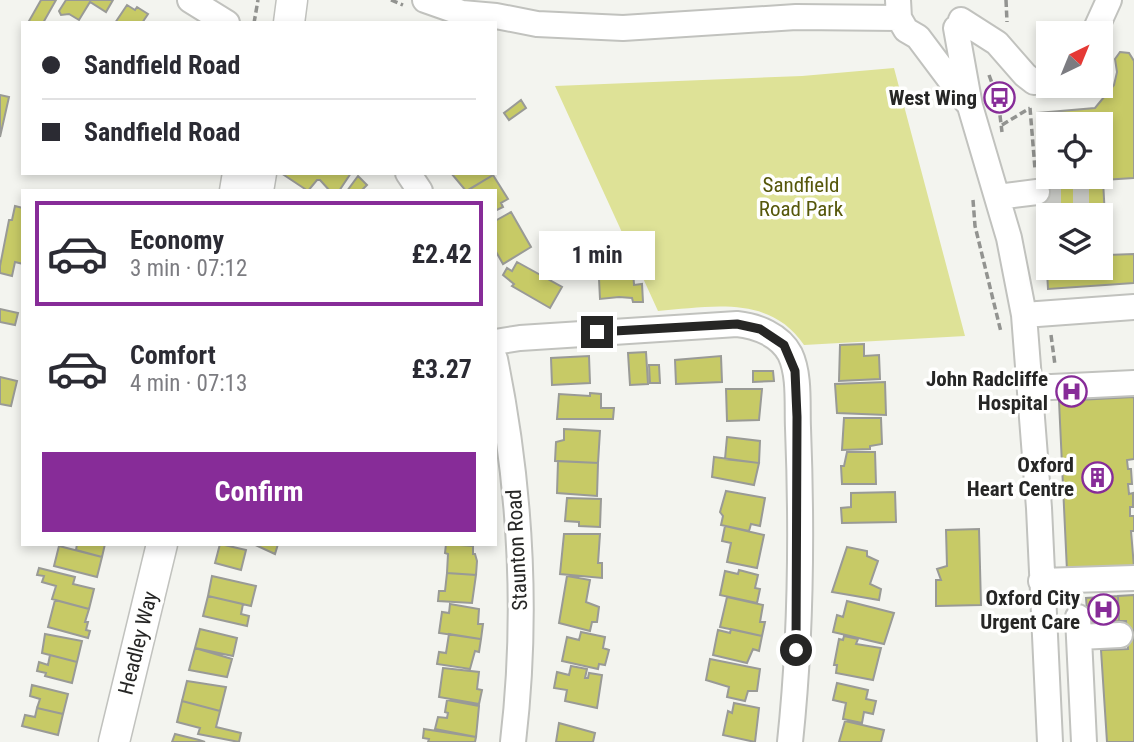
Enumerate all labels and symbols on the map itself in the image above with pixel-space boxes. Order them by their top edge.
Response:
north arrow [1036,21,1113,98]
bus stop icon: West Wing [983,81,1017,115]
place label: West Wing [889,86,977,110]
park label: Sandfield Road Park [759,173,844,221]
callout: 1 min [539,230,655,280]
route end [581,316,613,348]
place label: John Radcliffe Hospital [926,367,1048,415]
hospital icon: John Radcliffe Hospital [1054,374,1088,408]
place label: Oxford Heart Centre [967,453,1074,501]
building icon: Oxford Heart Centre [1080,460,1114,494]
street label: Staunton Road [502,489,532,611]
place label: Oxford City Urgent Care [980,586,1081,634]
street label: Headley Way [114,589,162,697]
hospital icon: Oxford City Urgent Care [1086,593,1120,627]
route start [780,634,812,666]

